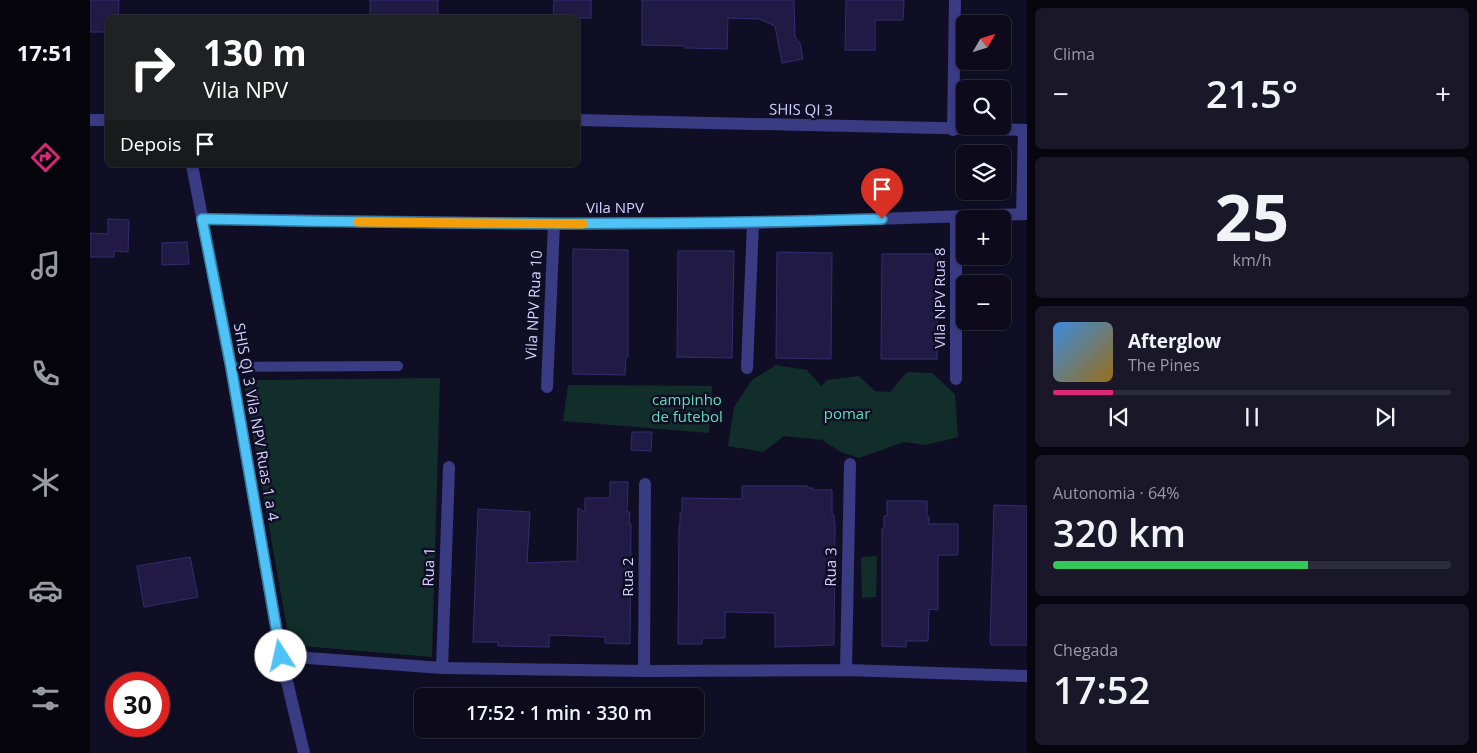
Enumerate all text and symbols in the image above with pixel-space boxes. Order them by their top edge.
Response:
north arrow [956,15,1011,70]
map controls [956,15,1011,330]
text: 130 m [203,29,307,76]
icon: right [120,35,185,100]
text: 17:51 [17,37,73,67]
text: Clima [1053,43,1095,65]
text: 21.5° [1206,67,1298,119]
text: Vila NPV [203,74,288,104]
text: − [1053,74,1069,112]
text: + [1435,74,1451,112]
button: search [956,80,1011,135]
street label: SHIS QI 3 [769,98,833,120]
icon: arrive [191,130,219,158]
text: Depois [120,131,181,157]
icon: directions [28,140,63,175]
button: layers [956,145,1011,200]
pin [861,168,903,219]
text: 25 [1215,172,1289,260]
icon: arrive [868,175,896,203]
street label: Vila NPV [586,197,644,217]
button: + [956,210,1011,265]
street label: Vila NPV Rua 8 [929,247,949,349]
icon: music [28,248,63,283]
text: km/h [1233,249,1271,271]
street label: Vila NPV Rua 10 [520,250,546,360]
button: − [956,275,1011,330]
street label: SHIS QI 3 Vila NPV Ruas 1 a 4 [230,321,284,523]
text: Afterglow [1128,328,1221,354]
text: The Pines [1128,354,1200,376]
icon: phone [28,356,63,391]
park label: campinho de futebol [651,389,723,426]
park label: pomar [824,403,870,423]
icon: previous [1105,403,1133,431]
icon: pause [1238,403,1266,431]
icon: next [1371,403,1399,431]
icon: climate [28,465,63,500]
text: Autonomia · 64% [1053,482,1179,504]
text: 320 km [1053,506,1186,558]
street label: Rua 1 [417,547,439,587]
street label: Rua 3 [820,547,840,587]
street label: Rua 2 [617,557,637,597]
icon: car [28,573,63,608]
position arrow [254,629,306,681]
text: Chegada [1053,639,1118,661]
text: 17:52 [1053,663,1150,715]
speed limit sign: 30 [105,672,170,737]
icon: filters [28,681,63,716]
text: 17:52 · 1 min · 330 m [466,700,652,726]

